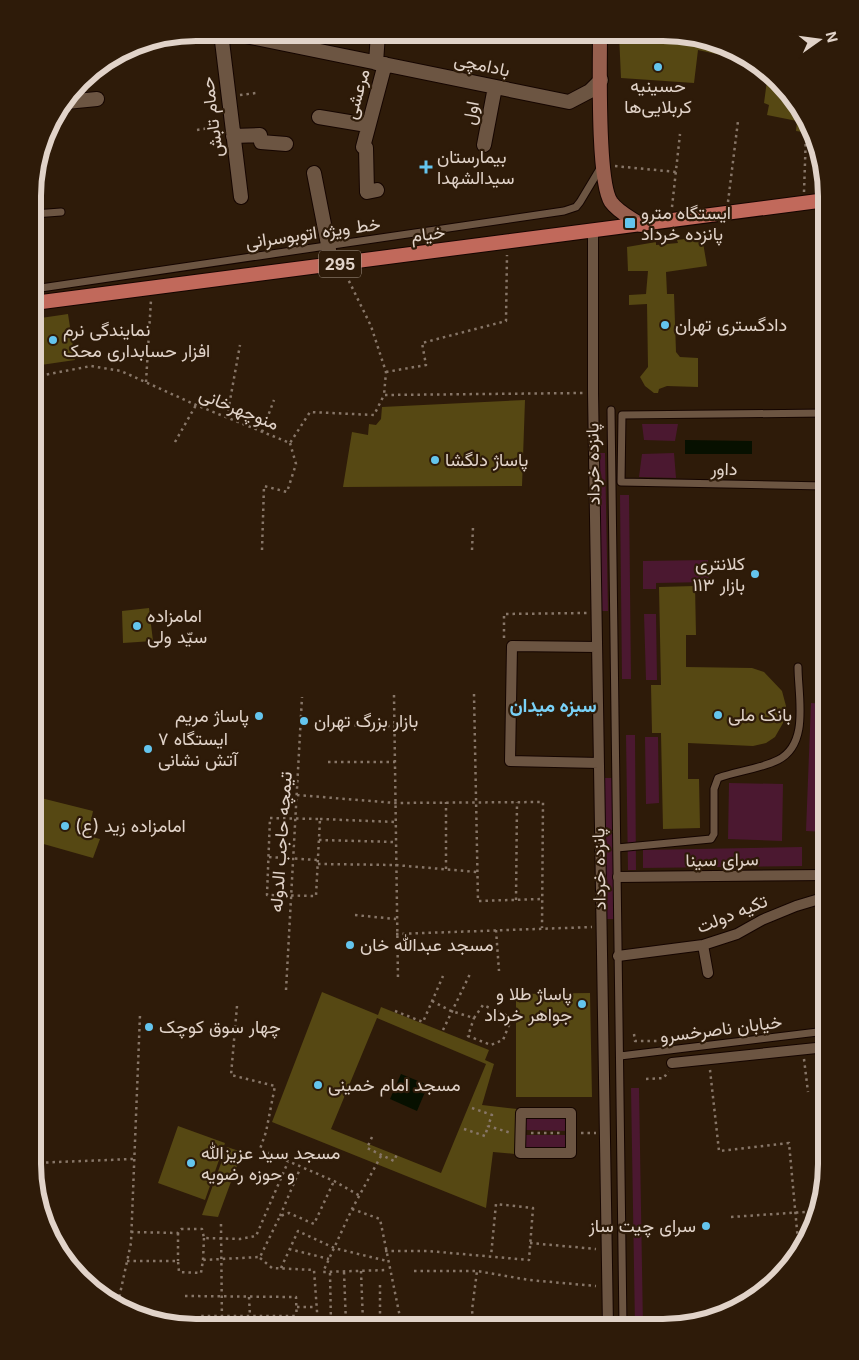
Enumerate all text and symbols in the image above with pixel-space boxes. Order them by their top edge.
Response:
north arrow [794,15,844,65]
text: N [823,30,842,44]
street label: بادامچی [452,48,512,83]
marker: حسینیه کربلایی‌ها [652,61,664,73]
street label: مرعشی [339,66,375,122]
street label: حمام تابش [196,75,229,159]
place label: حسینیه کربلایی‌ها [624,75,692,118]
street label: اول [458,99,484,127]
place label: بیمارستان سیدالشهدا [437,146,515,189]
marker: بیمارستان سیدالشهدا [419,160,433,174]
place label: ایستگاه مترو پانزده خرداد [641,202,731,246]
street label: خط ویژه اتوبوسرانی [244,213,382,253]
marker: ایستگاه مترو پانزده خرداد [623,216,637,230]
street label: خیام [410,221,446,248]
road number: 295 [319,250,361,278]
place label: دادگستری تهران [675,314,787,336]
place label: نمایندگی نرم افزار حسابداری محک [63,319,210,362]
marker: دادگستری تهران [659,319,671,331]
marker: نمایندگی نرم افزار حسابداری محک [47,334,59,346]
street label: منوچهرخانی [196,383,282,436]
street label: پانزده خرداد [581,423,606,505]
place label: پاساژ دلگشا [445,449,528,472]
marker: پاساژ دلگشا [429,454,441,466]
street label: داور [709,458,738,480]
place label: کلانتری ۱۱۳ بازار [692,553,745,596]
marker: کلانتری ۱۱۳ بازار [749,568,761,580]
place label: امامزاده سیّد ولی [147,605,207,648]
marker: امامزاده سیّد ولی [131,620,143,632]
district label: سبزه میدان [509,694,597,718]
place label: بانک ملی [728,704,792,726]
place label: پاساژ مریم [175,705,249,728]
marker: بانک ملی [712,709,724,721]
marker: پاساژ مریم [253,710,265,722]
place label: بازار بزرگ تهران [314,710,418,732]
marker: بازار بزرگ تهران [298,715,310,727]
place label: ایستگاه ۷ آتش نشانی [158,728,239,771]
marker: ایستگاه ۷ آتش نشانی [142,743,154,755]
street label: تیمچه حاجب الدوله [265,771,298,913]
place label: امامزاده زید (ع) [75,815,186,838]
marker: امامزاده زید (ع) [59,820,71,832]
street label: پانزده خرداد [587,828,612,910]
street label: سرای سینا [685,848,759,872]
street label: تکیه دولت [693,890,771,938]
place label: مسجد عبدالله خان [360,934,494,955]
marker: مسجد عبدالله خان [344,939,356,951]
place label: پاساژ طلا و جواهر خرداد [484,983,572,1026]
marker: پاساژ طلا و جواهر خرداد [576,998,588,1010]
street label: خیابان ناصرخسرو [659,1011,783,1047]
place label: چهار سوق کوچک [159,1016,281,1039]
marker: چهار سوق کوچک [143,1021,155,1033]
place label: مسجد امام خمینی [328,1074,461,1097]
marker: مسجد امام خمینی [312,1079,324,1091]
place label: مسجد سید عزیزالله و حوزه رضویه [201,1142,340,1185]
marker: مسجد سید عزیزالله و حوزه رضویه [185,1157,197,1169]
place label: سرای چیت ساز [588,1215,696,1238]
marker: سرای چیت ساز [700,1220,712,1232]

